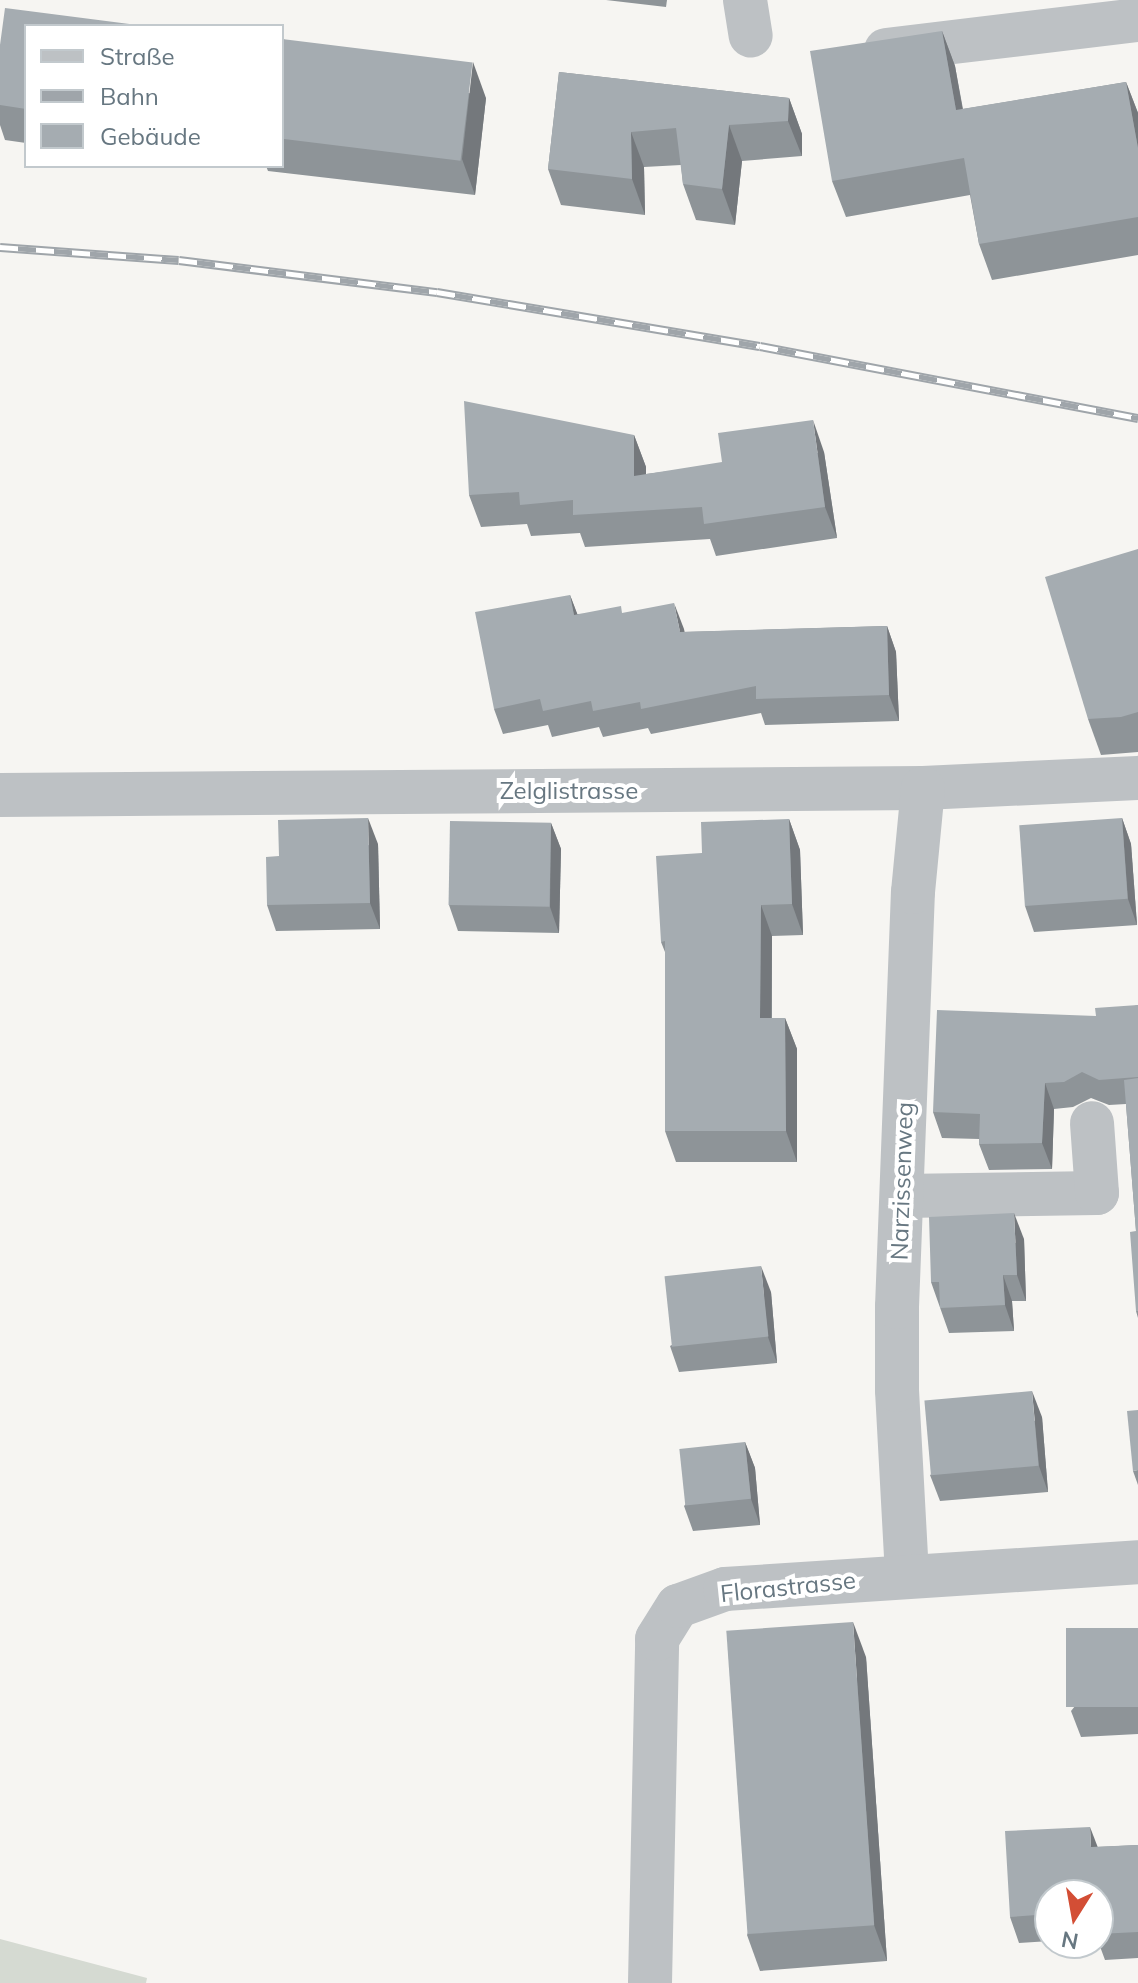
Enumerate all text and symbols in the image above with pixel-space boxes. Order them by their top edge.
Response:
legend [24,24,284,168]
text: Straße [100,41,175,71]
text: Bahn [100,81,159,111]
text: Gebäude [100,121,201,151]
street label: Zelglistrasse [500,777,638,805]
street label: Narzissenweg [885,1101,919,1261]
street label: Florastrasse [719,1566,857,1608]
north arrow [1034,1879,1114,1959]
text: N [1059,1925,1081,1956]

